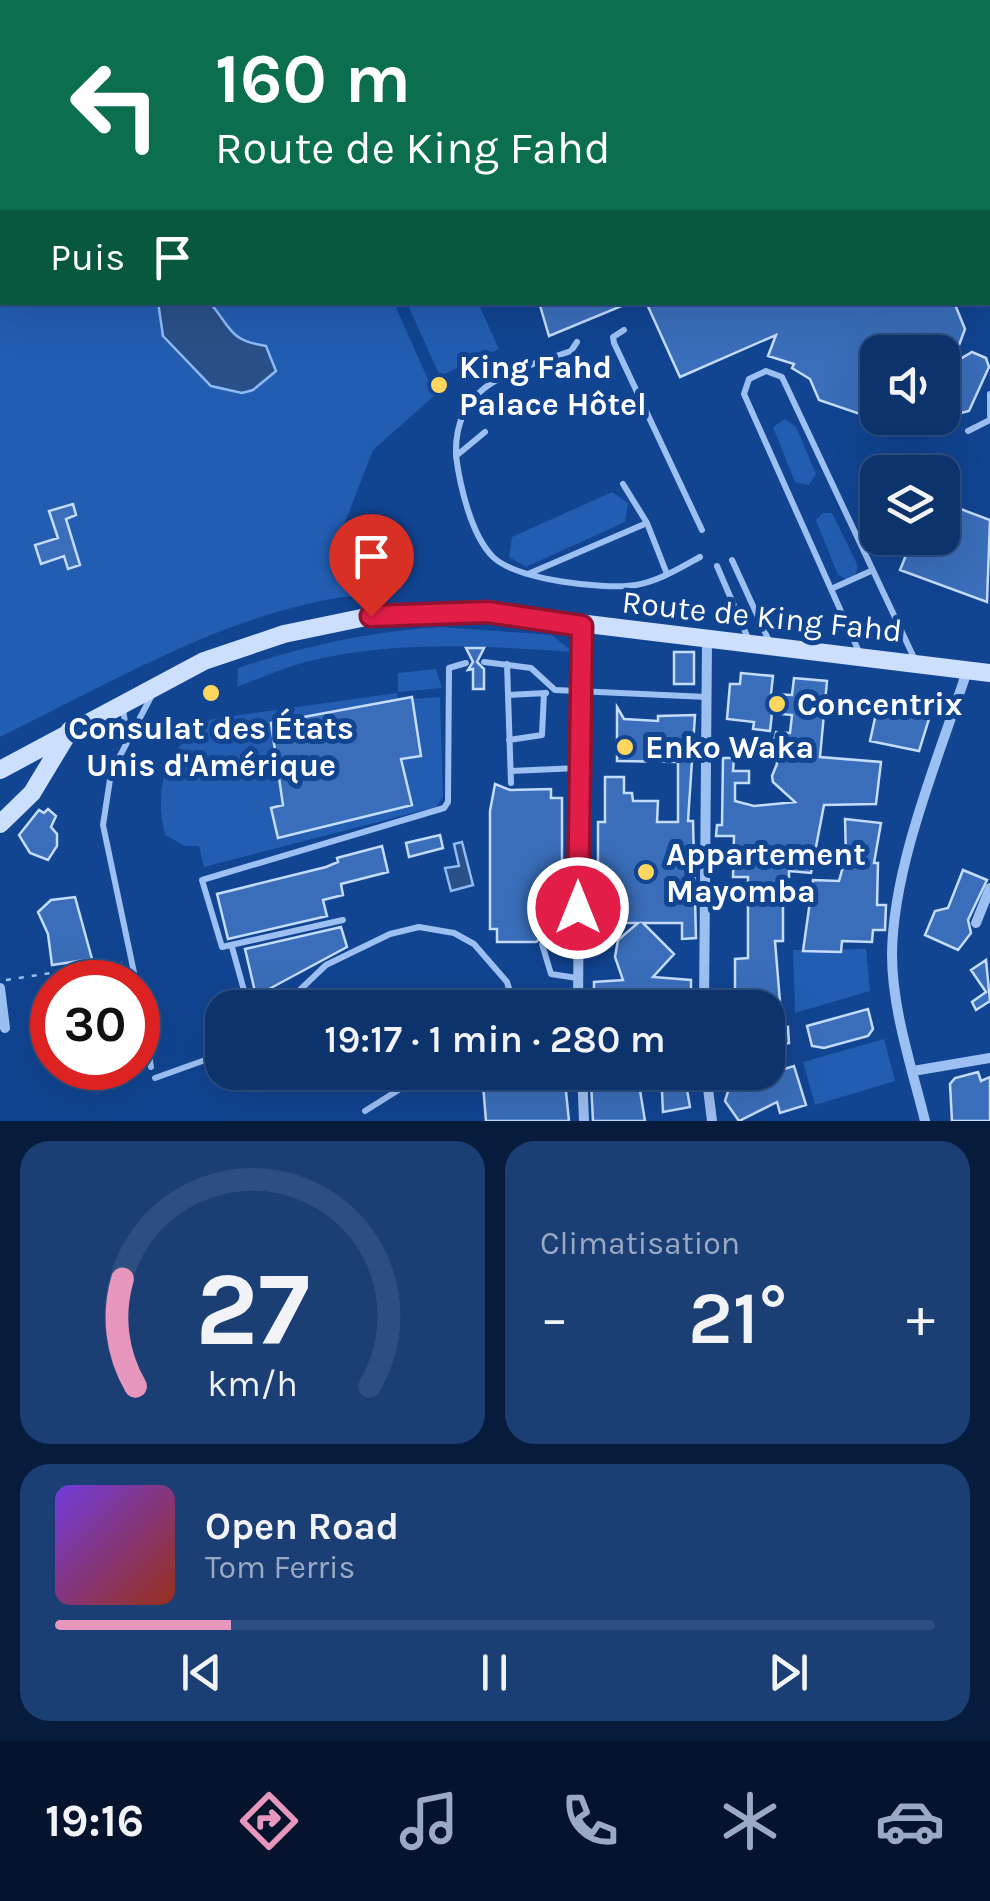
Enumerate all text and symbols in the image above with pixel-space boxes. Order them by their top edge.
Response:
text: 160 m [215,38,411,120]
icon: left [50,40,180,170]
text: Route de King Fahd [215,122,611,174]
icon: arrive [145,230,200,285]
text: Puis [50,235,125,280]
map controls [860,335,960,555]
button: sound [860,335,960,435]
place label: King Fahd Palace Hôtel [459,349,647,423]
marker: King Fahd Palace Hôtel [428,374,450,396]
button: layers [860,455,960,555]
pin [329,514,414,617]
icon: arrive [344,529,399,584]
street label: Route de King Fahd [620,583,904,650]
marker: Consulat des États Unis d'Amérique [200,682,222,704]
place label: Concentrix [797,686,963,723]
marker: Concentrix [766,693,788,715]
place label: Consulat des États Unis d'Amérique [68,708,354,784]
place label: Enko Waka [645,729,814,766]
marker: Enko Waka [614,736,636,758]
place label: Appartement Mayomba [666,836,866,910]
position arrow [526,856,630,960]
marker: Appartement Mayomba [635,861,657,883]
speed limit sign: 30 [30,960,160,1090]
text: 19:17 · 1 min · 280 m [324,1017,666,1062]
text: Climatisation [540,1225,740,1262]
text: 27 [195,1249,310,1370]
text: 21° [688,1274,787,1362]
text: − [540,1286,569,1350]
text: + [906,1286,935,1350]
text: km/h [207,1363,298,1405]
text: Open Road [205,1504,399,1549]
text: Tom Ferris [205,1549,355,1586]
icon: previous [174,1645,229,1700]
icon: pause [467,1645,522,1700]
icon: next [761,1645,816,1700]
icon: directions [234,1786,304,1856]
icon: music [394,1786,464,1856]
icon: phone [555,1786,625,1856]
icon: climate [715,1786,785,1856]
icon: car [875,1786,945,1856]
text: 19:16 [45,1795,144,1847]

